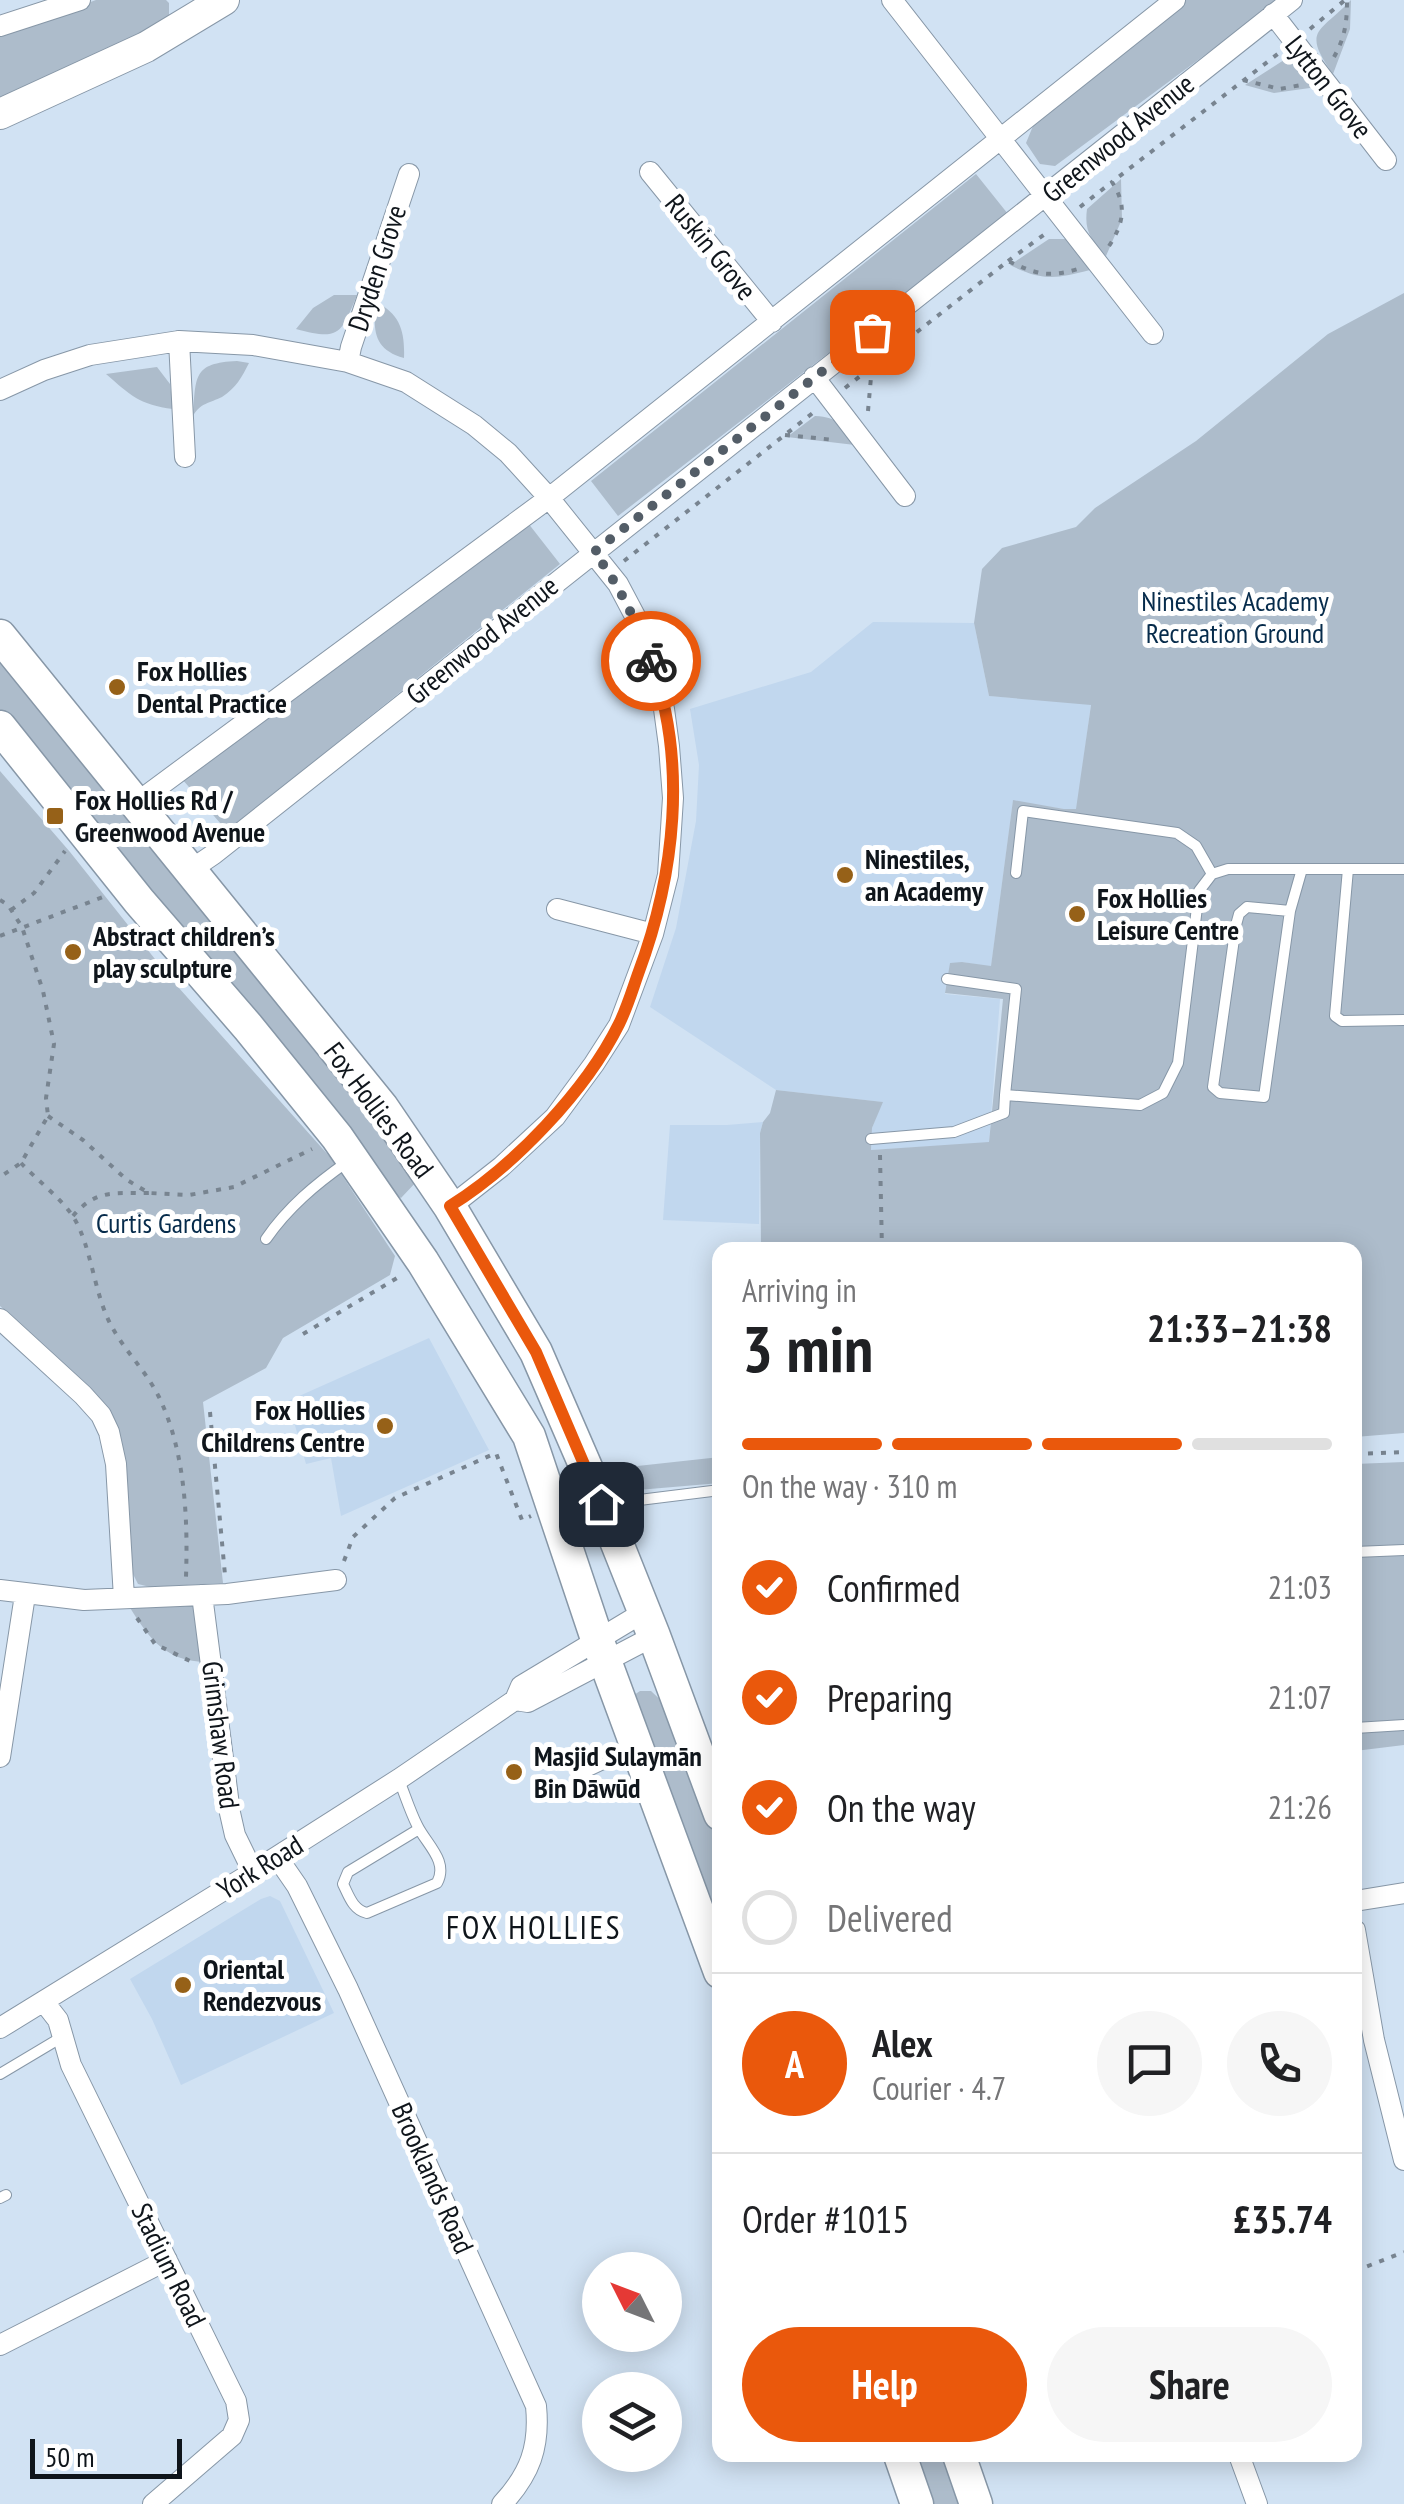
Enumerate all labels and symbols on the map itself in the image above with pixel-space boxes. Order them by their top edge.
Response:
street label: Lytton Grove [1278,28,1381,146]
street label: Greenwood Avenue [1034,65,1201,210]
street label: Ruskin Grove [657,186,765,307]
street label: Dryden Grove [339,200,414,336]
pin [830,290,915,375]
street label: Greenwood Avenue [398,567,565,712]
park label: Ninestiles Academy Recreation Ground [1141,582,1329,651]
courier [601,611,701,711]
place label: Fox Hollies Dental Practice [137,652,287,721]
marker: Fox Hollies Dental Practice [106,676,128,698]
place label: Fox Hollies Rd / Greenwood Avenue [75,781,265,850]
marker: Fox Hollies Rd / Greenwood Avenue [44,805,66,827]
place label: Ninestiles, an Academy [865,840,984,909]
marker: Ninestiles, an Academy [834,864,856,886]
place label: Fox Hollies Leisure Centre [1097,879,1239,948]
marker: Fox Hollies Leisure Centre [1066,903,1088,925]
place label: Abstract children’s play sculpture [92,917,275,986]
marker: Abstract children’s play sculpture [62,941,84,963]
street label: Fox Hollies Road [316,1034,443,1185]
park label: Curtis Gardens [96,1204,236,1241]
place label: Fox Hollies Childrens Centre [201,1391,365,1460]
marker: Fox Hollies Childrens Centre [374,1415,396,1437]
pin [559,1462,644,1547]
street label: Grimshaw Road [194,1659,249,1811]
place label: Masjid Sulaymān Bin Dāwūd [534,1737,702,1806]
marker: Masjid Sulaymān Bin Dāwūd [503,1761,525,1783]
street label: York Road [210,1826,310,1907]
district label: FOX HOLLIES [446,1906,622,1948]
place label: Oriental Rendezvous [203,1950,322,2019]
marker: Oriental Rendezvous [172,1974,194,1996]
street label: Brooklands Road [384,2097,483,2259]
street label: Stadium Road [124,2197,215,2333]
north arrow [582,2252,682,2352]
scale bar [30,2434,182,2478]

